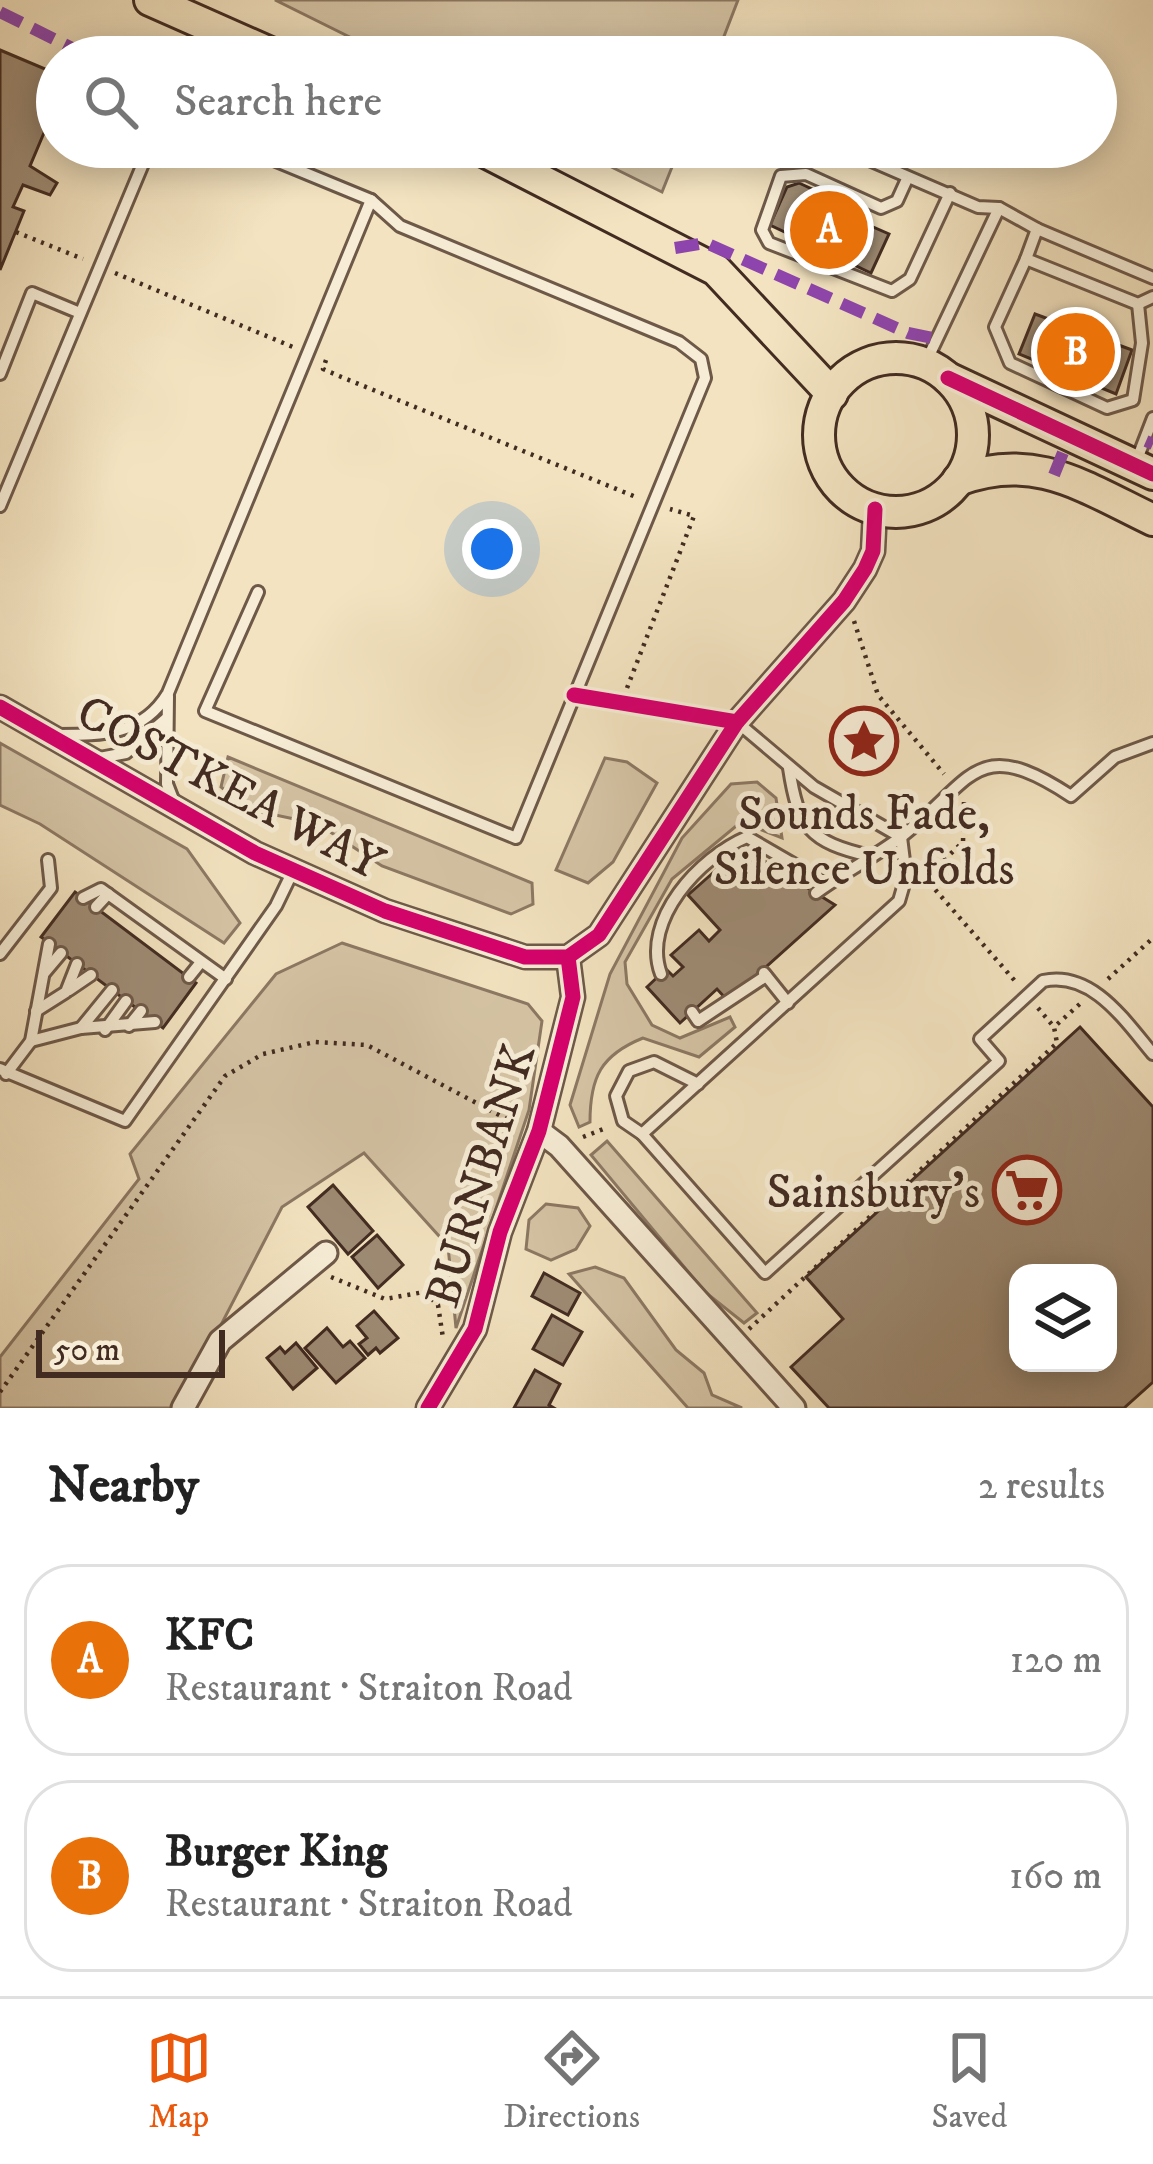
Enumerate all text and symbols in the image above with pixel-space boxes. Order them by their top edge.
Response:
search box [36,36,1117,168]
icon: search [78,69,144,135]
text: Search here [174,74,382,130]
pin: A [790,185,868,275]
pin: B [1037,307,1115,397]
your location [462,519,522,579]
street label: COSTKEA WAY [66,683,394,895]
place icon: Sounds Fade, Silence Unfolds [829,706,899,776]
place label: Sounds Fade, Silence Unfolds [713,785,1015,900]
street label: BURNBANK [413,1037,550,1315]
supermarket icon: Sainsbury's [992,1155,1062,1225]
place label: Sainsbury's [766,1163,980,1223]
map controls [1009,1264,1117,1372]
button: layers [1009,1264,1117,1372]
scale bar [36,1324,225,1377]
text: 50 m [54,1330,120,1371]
text: Nearby [48,1454,199,1518]
text: 2 results [978,1462,1105,1511]
text: KFC [165,1608,254,1664]
text: A [78,1636,102,1685]
text: 120 m [1010,1636,1102,1685]
text: Restaurant · Straiton Road [165,1664,573,1713]
text: Burger King [165,1824,388,1880]
text: B [78,1852,102,1901]
text: 160 m [1009,1852,1102,1901]
text: Restaurant · Straiton Road [165,1880,573,1929]
tab: Map [146,2025,212,2138]
tab: Directions [503,2025,640,2138]
tab: Saved [931,2025,1007,2138]

